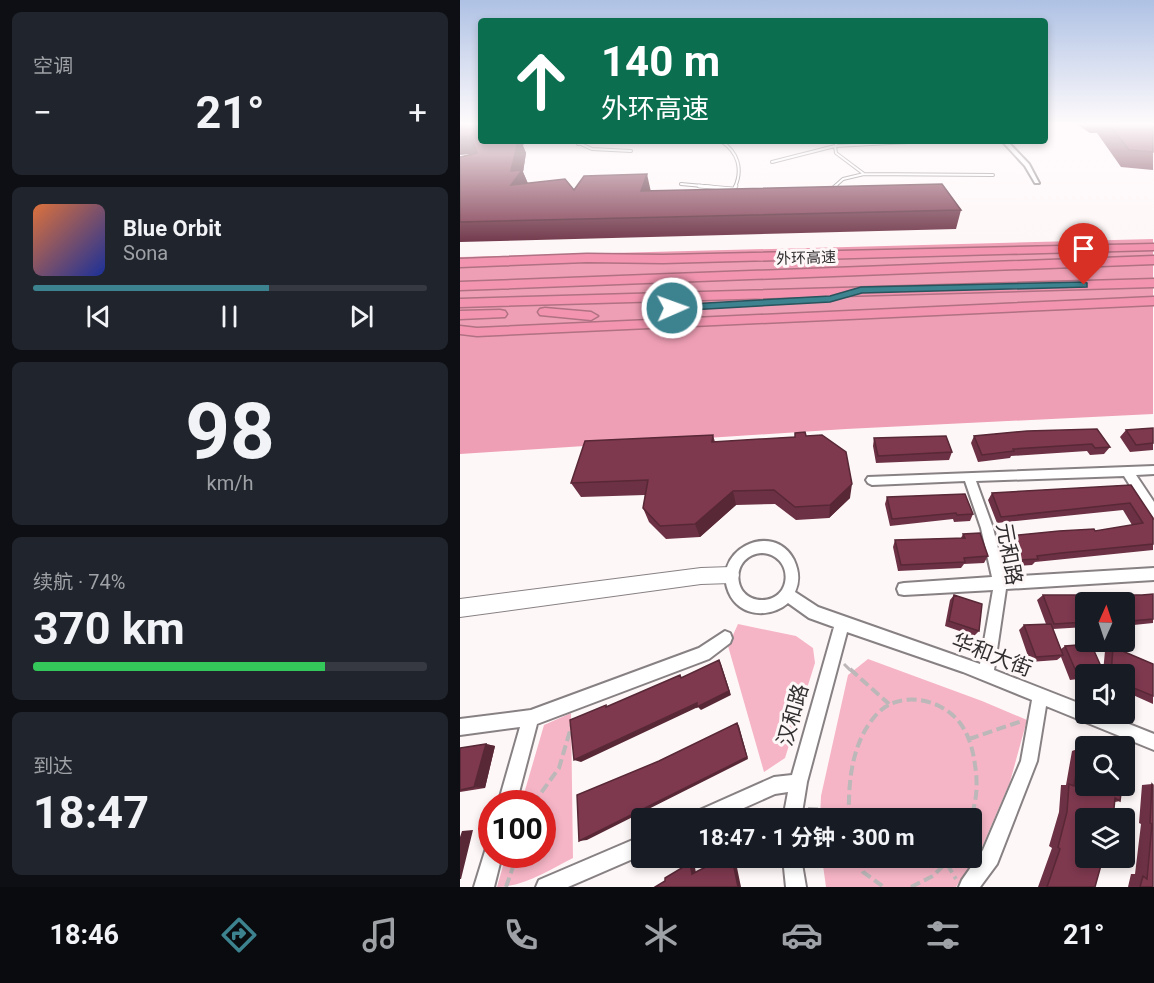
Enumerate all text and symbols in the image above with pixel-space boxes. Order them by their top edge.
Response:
text: 140 m [601,37,720,86]
icon: ahead [502,42,580,120]
text: 空调 [33,54,73,78]
text: 21° [195,86,265,139]
text: − [33,93,52,132]
text: + [408,93,427,132]
text: 外环高速 [601,93,709,125]
text: Blue Orbit [123,216,221,241]
pin [1058,223,1109,285]
icon: arrive [1067,232,1100,265]
text: Sona [123,241,168,265]
street label: 外环高速 [776,248,836,268]
position arrow [640,276,704,340]
icon: previous [82,300,115,333]
icon: pause [213,300,246,333]
icon: next [345,300,378,333]
text: 98 [185,386,275,477]
text: km/h [207,471,253,495]
street label: 元和路 [992,521,1026,587]
text: 续航 · 74% [33,570,125,594]
north arrow [1075,592,1135,652]
map controls [1075,592,1135,868]
text: 370 km [33,602,185,655]
street label: 华和大街 [948,629,1036,681]
button: sound [1075,664,1135,724]
street label: 汉和路 [773,681,813,749]
button: search [1075,736,1135,796]
text: 到达 [33,754,73,778]
text: 18:47 [33,786,149,839]
speed limit sign: 100 [478,790,556,868]
button: layers [1075,808,1135,868]
text: 18:47 · 1 分钟 · 300 m [698,825,915,850]
icon: directions [218,914,260,956]
icon: music [359,914,401,956]
icon: phone [500,914,542,956]
icon: climate [640,914,682,956]
icon: car [781,914,823,956]
icon: filters [922,914,964,956]
text: 18:46 [49,919,119,951]
text: 21° [1063,919,1105,951]

